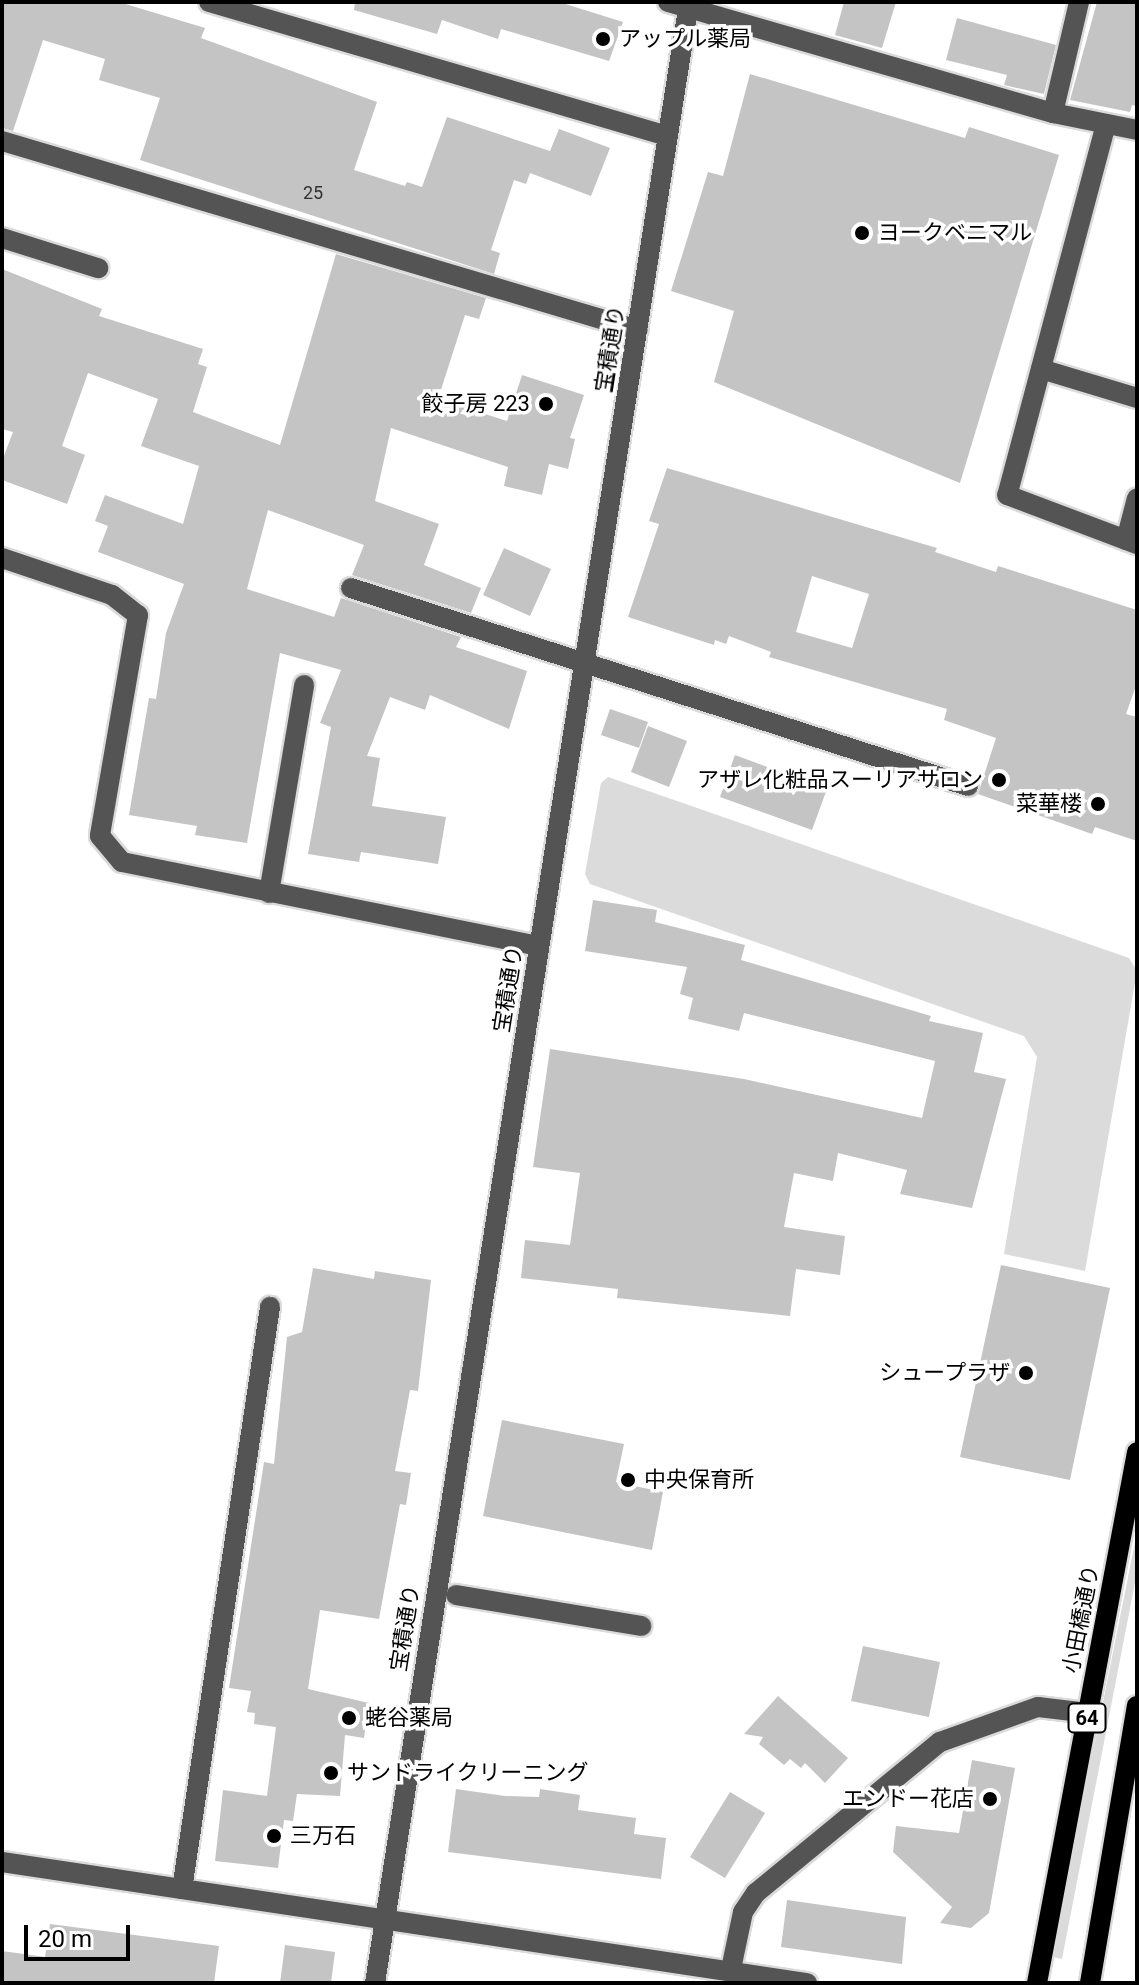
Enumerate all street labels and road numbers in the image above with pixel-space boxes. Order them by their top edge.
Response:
street label: 宝積通り [590,303,630,395]
street label: 宝積通り [488,943,528,1035]
street label: 小田橋通り [1058,1562,1104,1676]
street label: 宝積通り [385,1582,425,1674]
road number: 64 [1067,1702,1107,1734]

